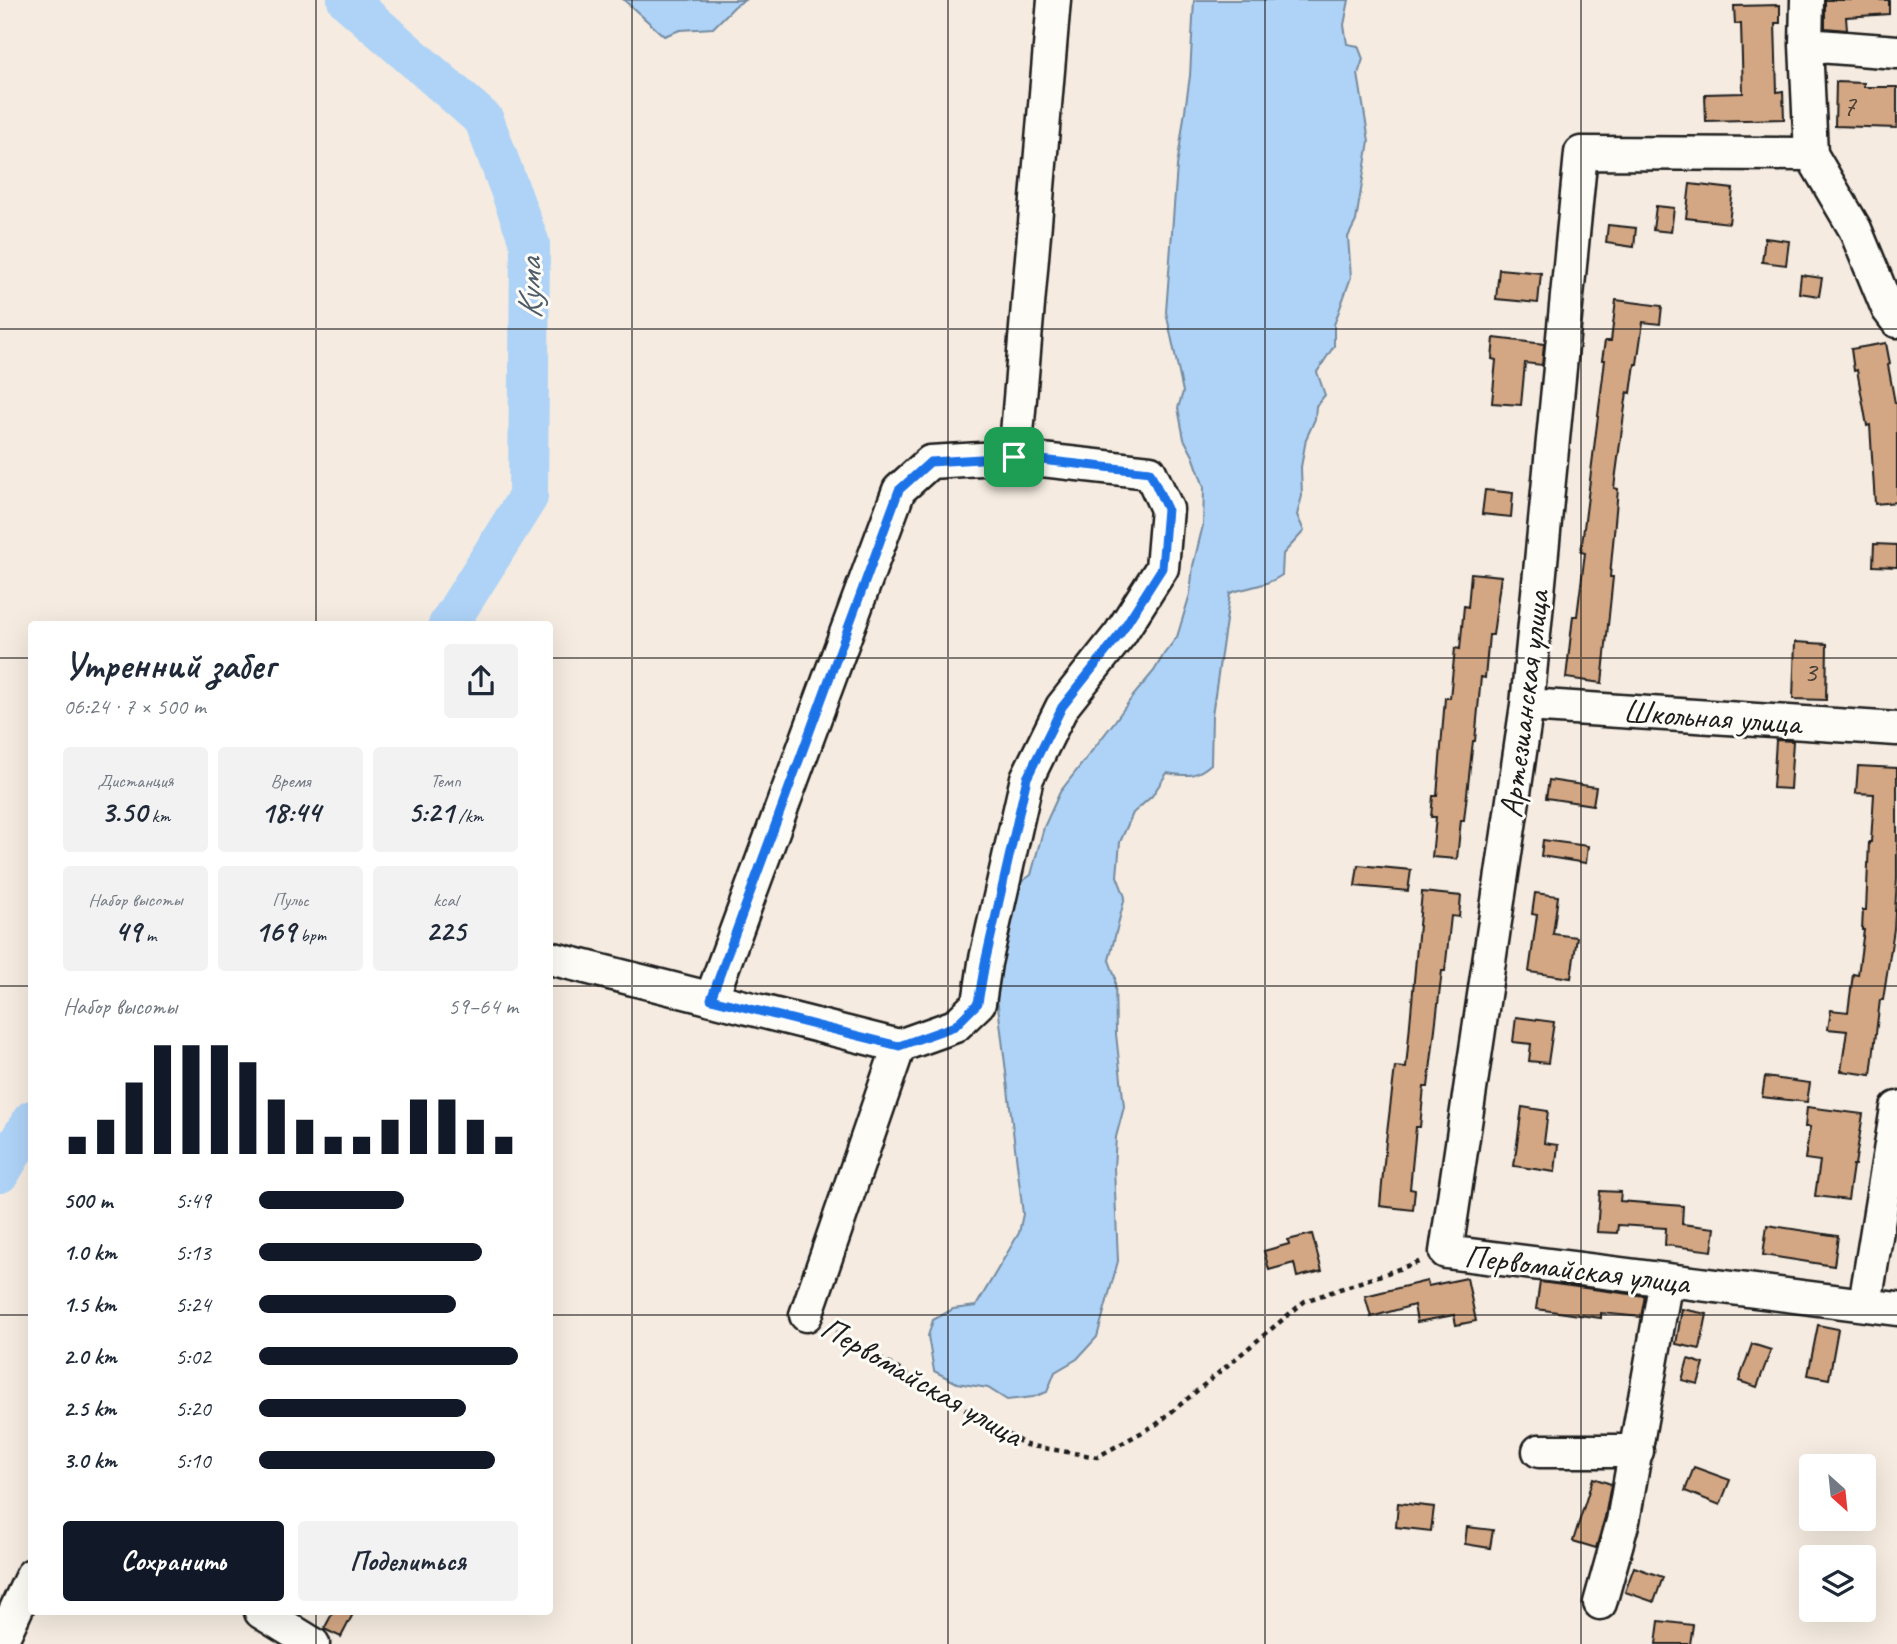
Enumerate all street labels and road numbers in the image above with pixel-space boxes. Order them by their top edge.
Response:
street label: Артезианская улица [1489,586,1559,820]
street label: Школьная улица [1622,690,1805,744]
street label: Первомайская улица [1462,1234,1694,1304]
street label: Первомайская улица [814,1306,1032,1457]

